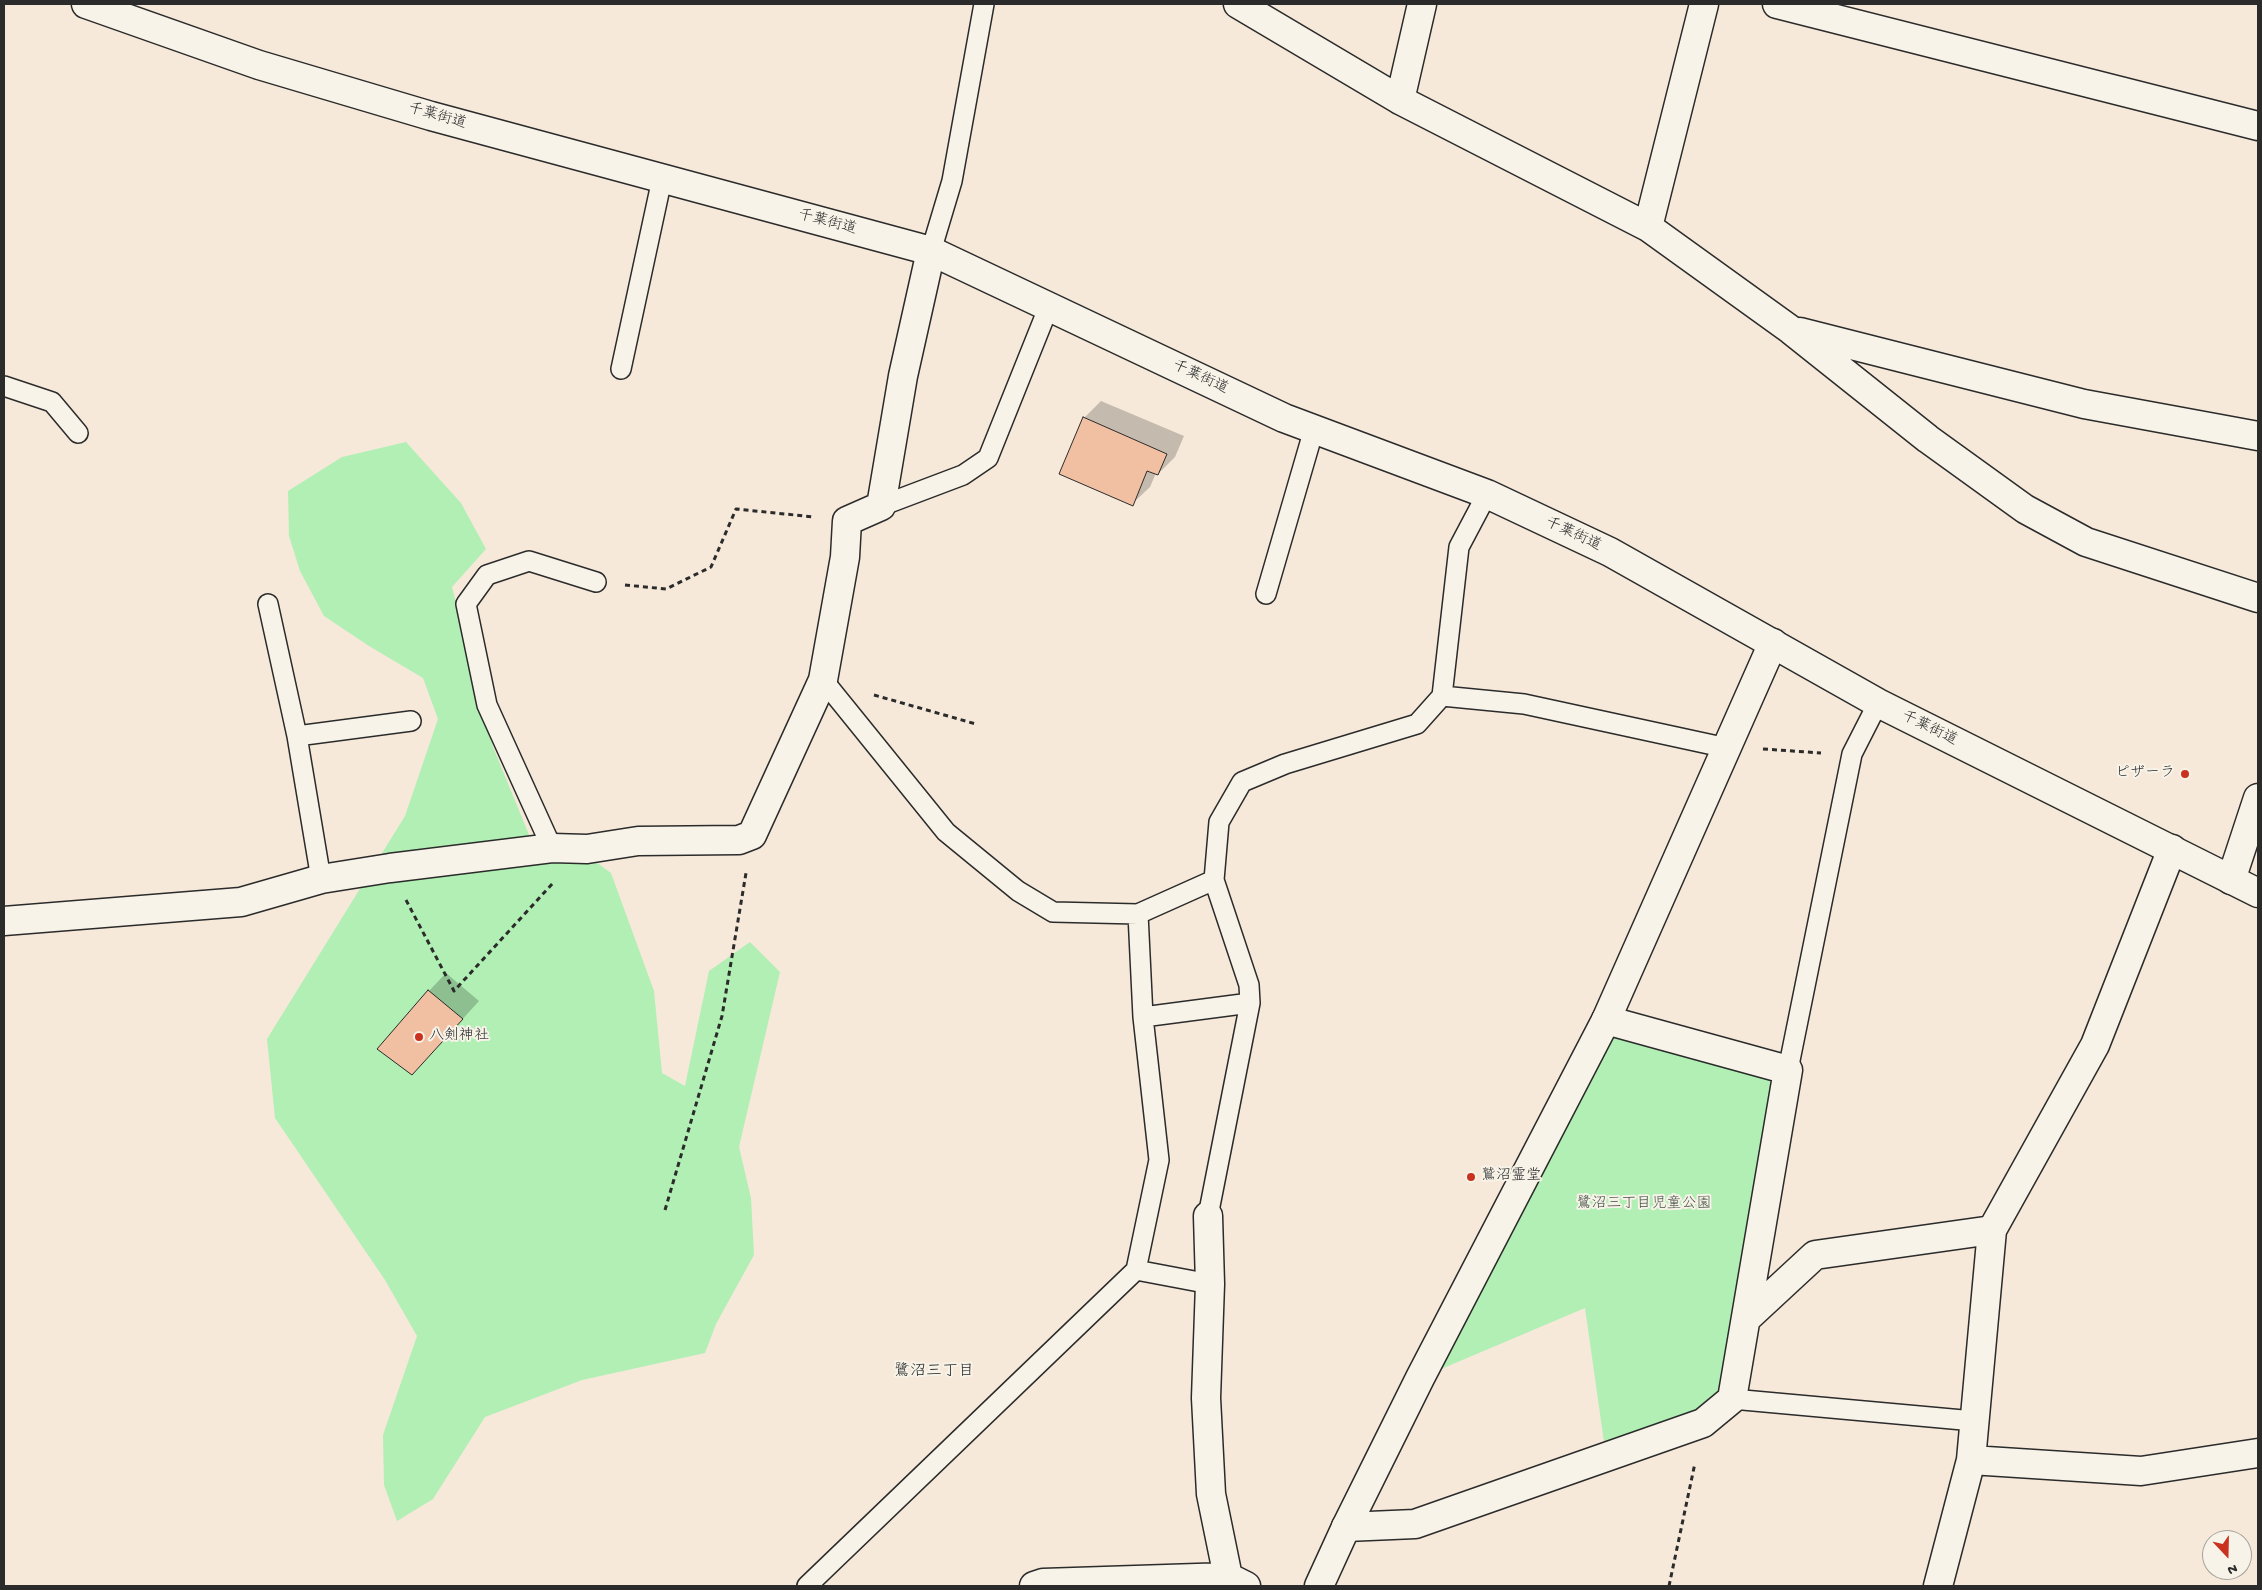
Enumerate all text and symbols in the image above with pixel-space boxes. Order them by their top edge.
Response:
street label: 千葉街道 [406,100,468,134]
street label: 千葉街道 [796,207,858,239]
street label: 千葉街道 [1169,357,1231,399]
street label: 千葉街道 [1542,514,1604,556]
street label: 千葉街道 [1898,708,1960,750]
place label: ピザーラ [2115,765,2175,783]
marker: ピザーラ [2179,768,2191,780]
place label: 八剣神社 [429,1028,489,1046]
marker: 八剣神社 [413,1031,425,1043]
place label: 鷲沼霊堂 [1481,1168,1541,1186]
marker: 鷲沼霊堂 [1465,1171,1477,1183]
park label: 鷺沼三丁目児童公園 [1577,1196,1711,1214]
district label: 鷺沼三丁目 [894,1363,974,1383]
north arrow [2202,1530,2252,1580]
text: N [2225,1559,2240,1578]

